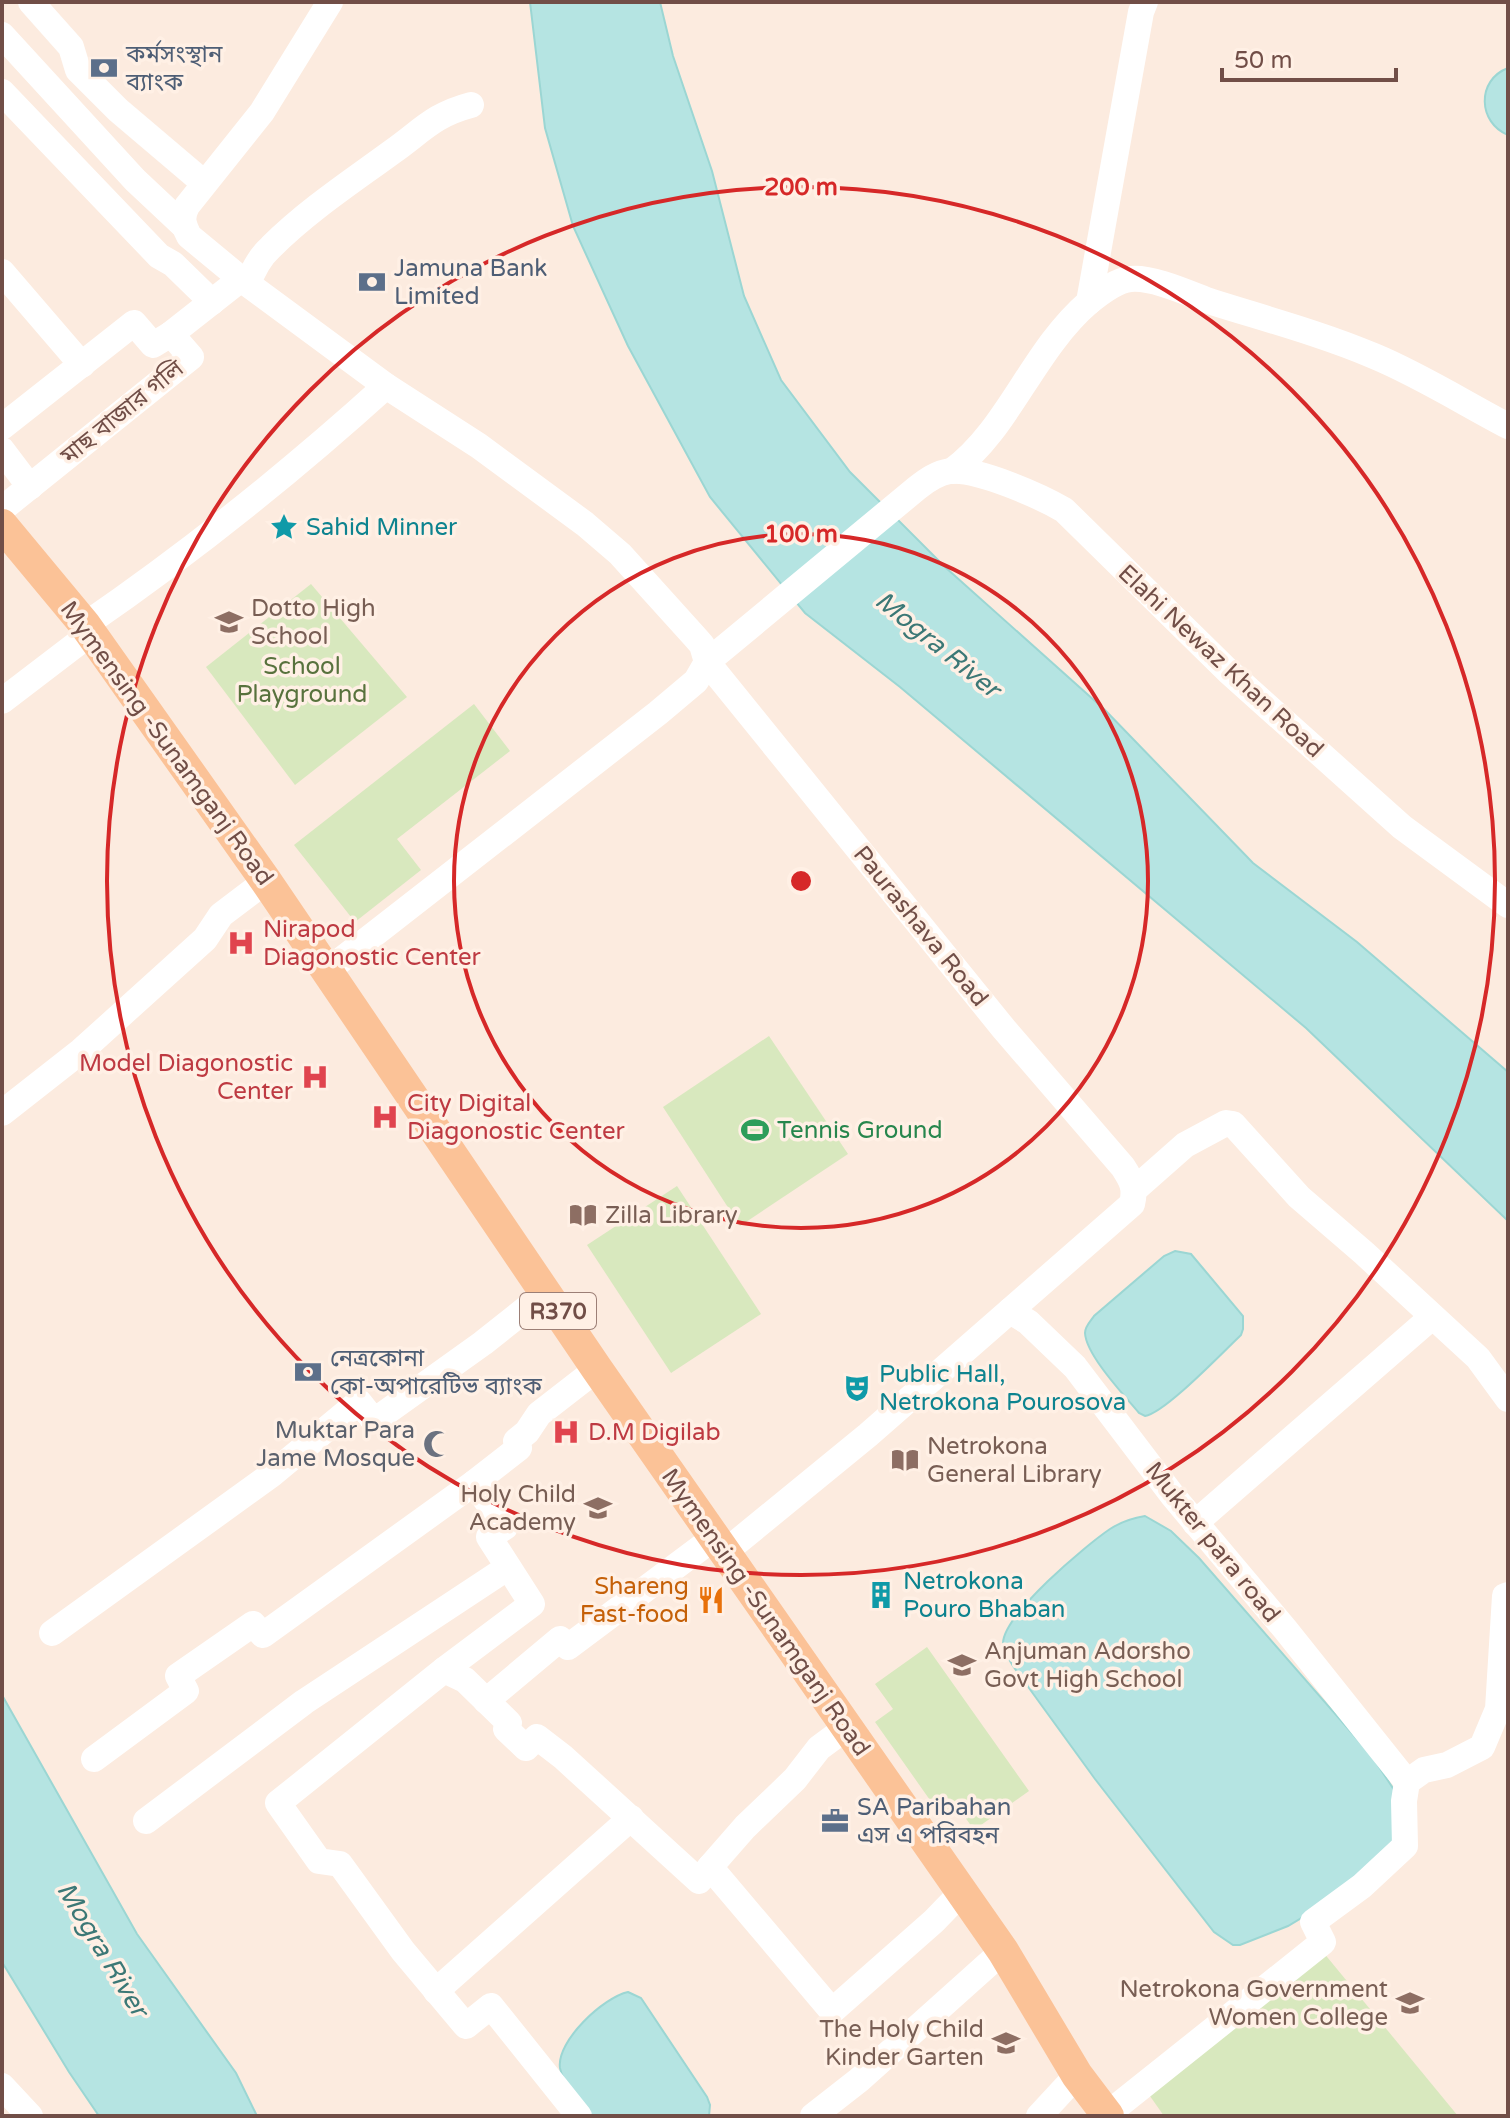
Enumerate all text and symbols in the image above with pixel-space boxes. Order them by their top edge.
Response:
scale bar [1222,32,1396,82]
place label: কর্মসংস্থান ব্যাংক [125,39,223,97]
text: 50 m [1234,46,1292,75]
bank icon: কর্মসংস্থান ব্যাংক [89,53,119,83]
text: 200 m [764,173,838,202]
place label: Jamuna Bank Limited [394,254,547,311]
bank icon: Jamuna Bank Limited [357,267,387,297]
street label: মাছ বাজার গলি [54,354,190,471]
place icon: Sahid Minner [269,512,299,542]
place label: Sahid Minner [306,513,458,542]
text: 100 m [764,520,838,549]
street label: Elahi Newaz Khan Road [1112,559,1329,764]
water label: Mogra River [869,585,1009,706]
place label: Dotto High School [251,594,376,651]
street label: Mymensing -Sunamganj Road [54,596,279,891]
school or university icon: Dotto High School [214,607,244,637]
park label: School Playground [237,652,367,709]
street label: Paurashava Road [847,840,994,1012]
centre of rings [787,867,815,895]
place label: Nirapod Diagonostic Center [263,915,482,972]
hospital icon: Nirapod Diagonostic Center [226,928,256,958]
place label: Model Diagonostic Center [79,1049,294,1106]
hospital icon: Model Diagonostic Center [300,1062,330,1092]
place label: City Digital Diagonostic Center [407,1089,626,1146]
hospital icon: City Digital Diagonostic Center [370,1102,400,1132]
sports icon: Tennis Ground [740,1115,770,1145]
place label: Tennis Ground [777,1116,943,1145]
library icon: Zilla Library [568,1200,598,1230]
place label: Zilla Library [605,1201,738,1230]
road number: R370 [520,1293,596,1329]
place label: নেত্রকোনা কো-অপারেটিভ ব্যাংক [330,1344,542,1401]
bank icon: নেত্রকোনা কো-অপারেটিভ ব্যাংক [293,1357,323,1387]
place label: Public Hall, Netrokona Pourosova [879,1360,1126,1417]
theatre icon: Public Hall, Netrokona Pourosova [842,1373,872,1403]
place label: Muktar Para Jame Mosque [256,1416,415,1473]
hospital icon: D.M Digilab [551,1417,581,1447]
place label: D.M Digilab [588,1418,721,1447]
mosque icon: Muktar Para Jame Mosque [422,1429,452,1459]
place label: Netrokona General Library [927,1432,1102,1489]
library icon: Netrokona General Library [890,1445,920,1475]
street label: Mukter para road [1139,1456,1286,1628]
street label: Mymensing -Sunamganj Road [655,1463,876,1762]
place label: Holy Child Academy [460,1480,576,1537]
school or university icon: Holy Child Academy [583,1493,613,1523]
place label: Netrokona Pouro Bhaban [903,1567,1065,1624]
place label: Shareng Fast-food [580,1572,689,1629]
building icon: Netrokona Pouro Bhaban [866,1580,896,1610]
restaurant icon: Shareng Fast-food [696,1585,726,1615]
place label: Anjuman Adorsho Govt High School [984,1637,1191,1694]
school or university icon: Anjuman Adorsho Govt High School [947,1650,977,1680]
place label: SA Paribahan এস এ পরিবহন [857,1793,1011,1850]
office icon: SA Paribahan এস এ পরিবহন [820,1806,850,1836]
water label: Mogra River [50,1876,156,2025]
place label: Netrokona Government Women College [1119,1975,1388,2032]
school or university icon: Netrokona Government Women College [1395,1988,1425,2018]
place label: The Holy Child Kinder Garten [819,2015,984,2072]
school or university icon: The Holy Child Kinder Garten [991,2028,1021,2058]

